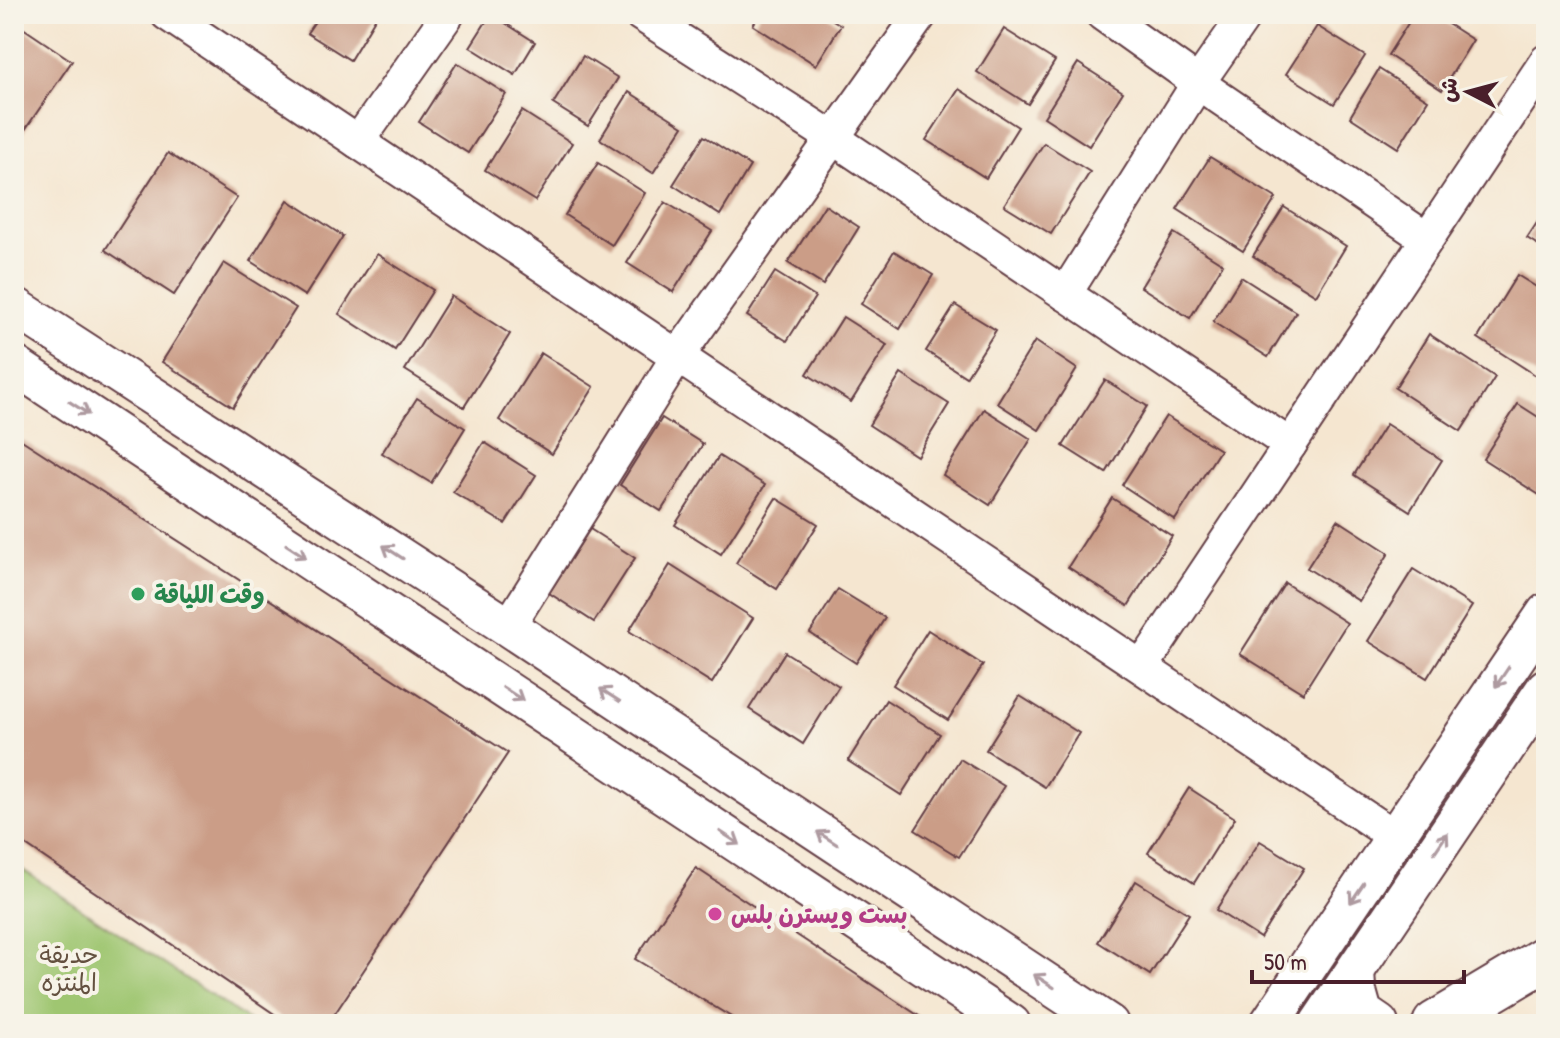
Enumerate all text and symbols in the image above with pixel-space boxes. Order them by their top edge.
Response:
north arrow [1428,52,1508,132]
text: ش [1432,76,1464,104]
one-way arrow [67,400,90,416]
one-way arrow [284,543,307,559]
one-way arrow [382,544,404,560]
place label: وقت اللياقة [154,578,265,610]
marker: وقت اللياقة [129,585,147,603]
one-way arrow [1494,666,1511,688]
one-way arrow [599,686,622,702]
one-way arrow [501,687,524,703]
one-way arrow [718,829,740,846]
one-way arrow [816,829,839,845]
one-way arrow [1433,833,1449,855]
one-way arrow [1349,881,1365,903]
place label: بست ويسترن بلس [731,898,907,930]
marker: بست ويسترن بلس [706,905,724,923]
scale bar [1252,934,1464,984]
park label: حديقة المنتزه [40,938,98,998]
text: 50 m [1264,945,1307,977]
one-way arrow [1033,973,1056,989]

